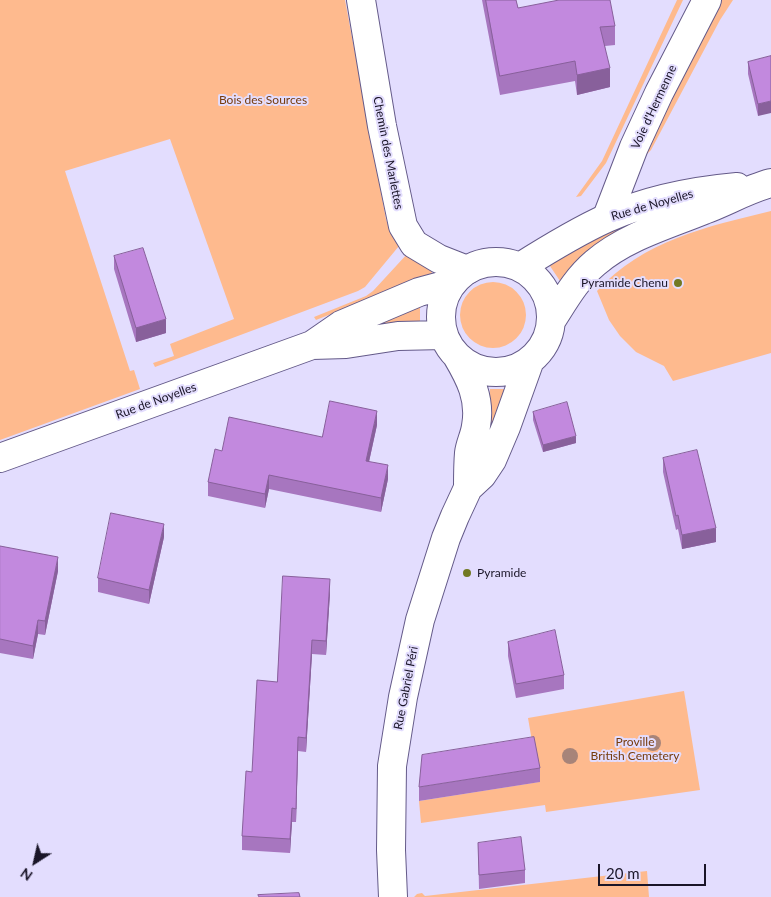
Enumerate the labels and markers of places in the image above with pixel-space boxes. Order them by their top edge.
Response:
place label: Pyramide Chenu [581,276,668,290]
marker: Pyramide Chenu [672,277,684,289]
place label: Pyramide [477,566,526,580]
marker: Pyramide [461,567,473,579]

